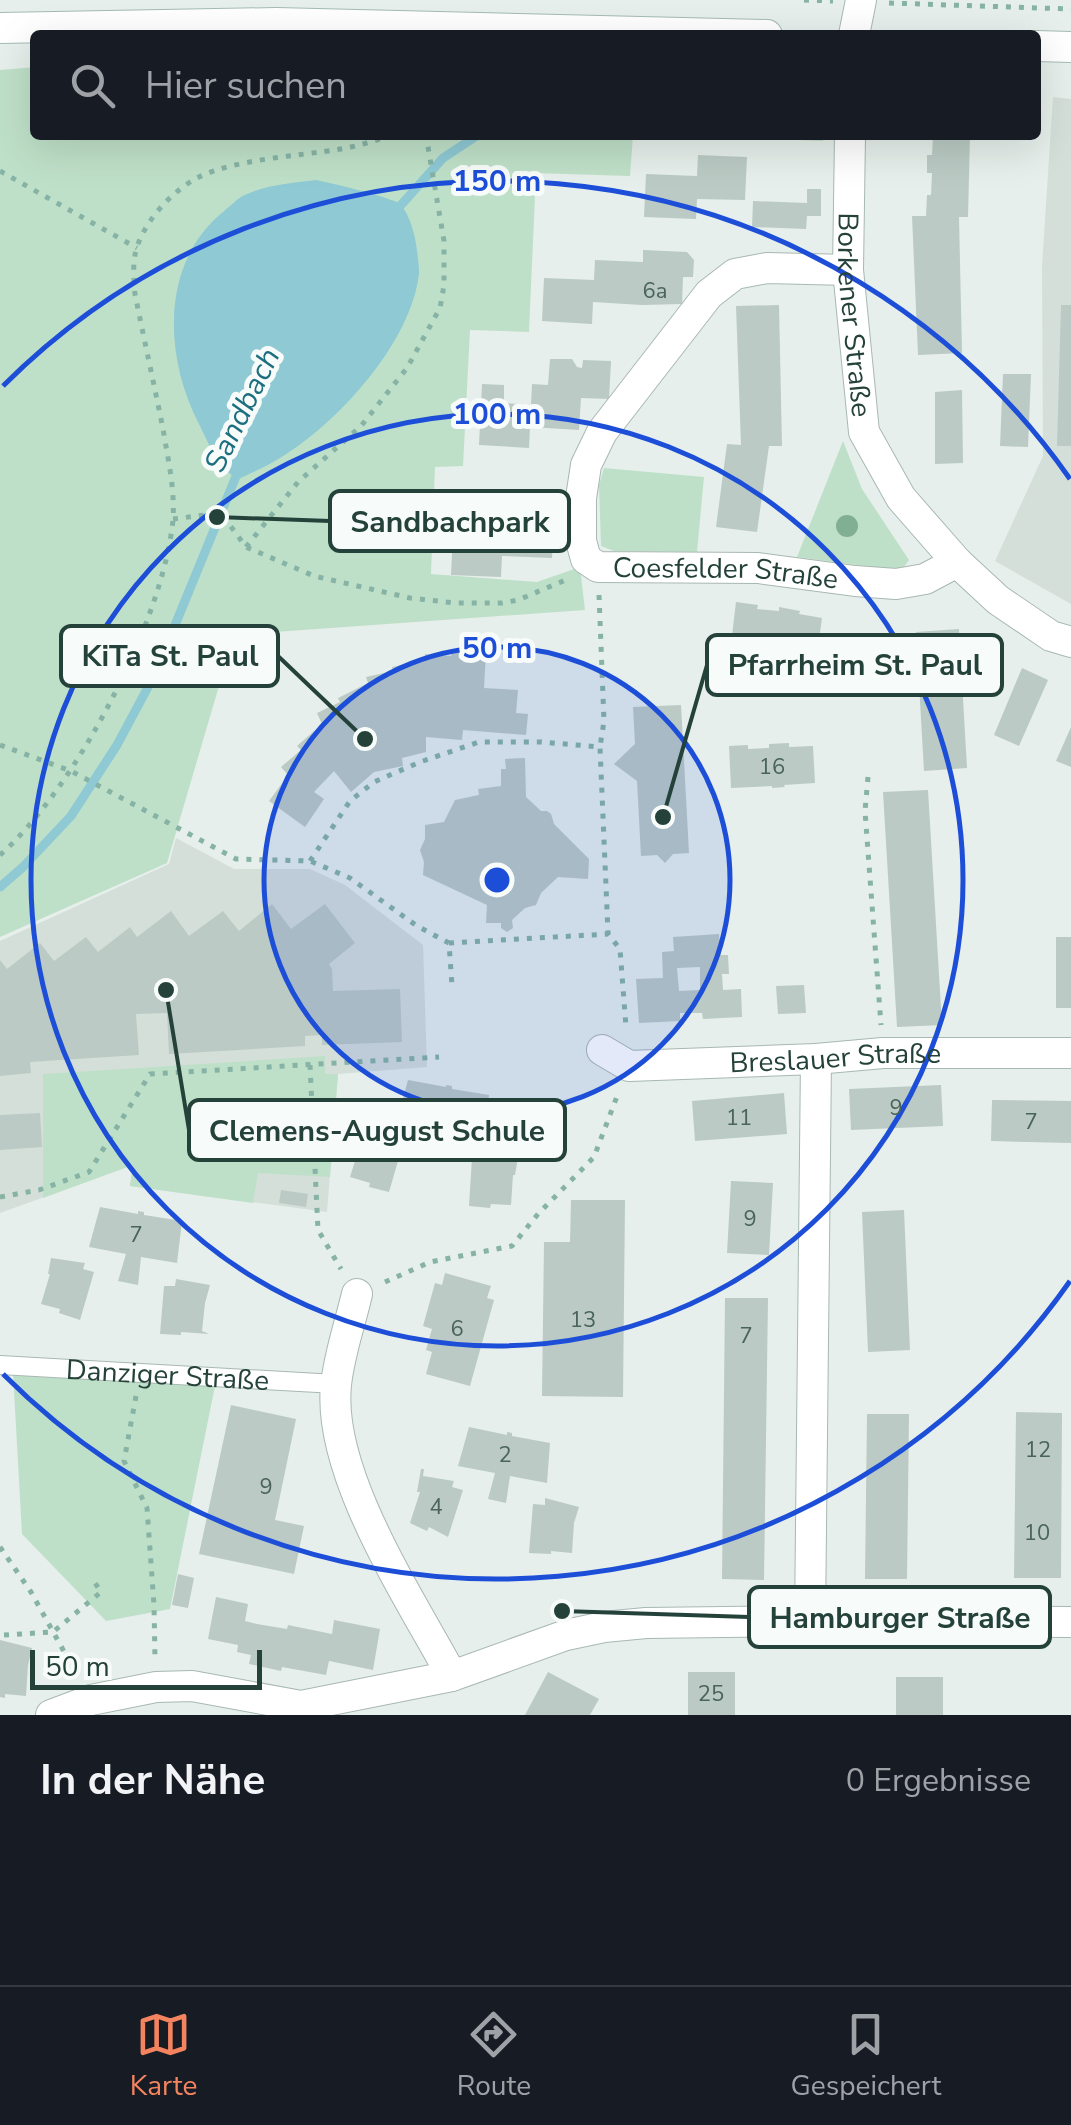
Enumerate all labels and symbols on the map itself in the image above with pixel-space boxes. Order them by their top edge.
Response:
text: 150 m [453,161,541,202]
street label: Borkener Straße [828,212,880,419]
house number: 6a [643,276,667,306]
water label: Sandbach [195,341,290,479]
text: 100 m [453,394,541,435]
callout: Sandbachpark [330,491,569,551]
text: Sandbachpark [350,502,551,543]
street label: Coesfelder Straße [613,549,841,599]
callout: KiTa St. Paul [61,626,278,686]
text: 50 m [462,628,532,669]
callout: Pfarrheim St. Paul [707,635,1002,695]
text: KiTa St. Paul [82,636,259,677]
text: Pfarrheim St. Paul [728,645,983,686]
house number: 16 [759,752,785,782]
centre of rings [479,862,515,898]
street label: Breslauer Straße [729,1035,941,1082]
house number: 9 [889,1093,903,1123]
callout: Clemens-August Schule [189,1100,565,1160]
house number: 11 [726,1103,752,1133]
house number: 7 [1024,1107,1038,1137]
text: Clemens-August Schule [209,1111,545,1152]
house number: 9 [743,1204,757,1234]
house number: 7 [129,1220,143,1250]
house number: 13 [570,1305,596,1335]
house number: 6 [450,1314,464,1344]
house number: 7 [739,1321,753,1351]
street label: Danziger Straße [65,1351,270,1400]
house number: 12 [1025,1435,1051,1465]
house number: 2 [498,1440,512,1470]
house number: 9 [259,1472,273,1502]
house number: 4 [429,1492,443,1522]
house number: 10 [1024,1518,1050,1548]
callout: Hamburger Straße [749,1587,1050,1647]
text: Hamburger Straße [769,1598,1031,1639]
scale bar [30,1645,262,1690]
house number: 25 [698,1679,724,1709]

